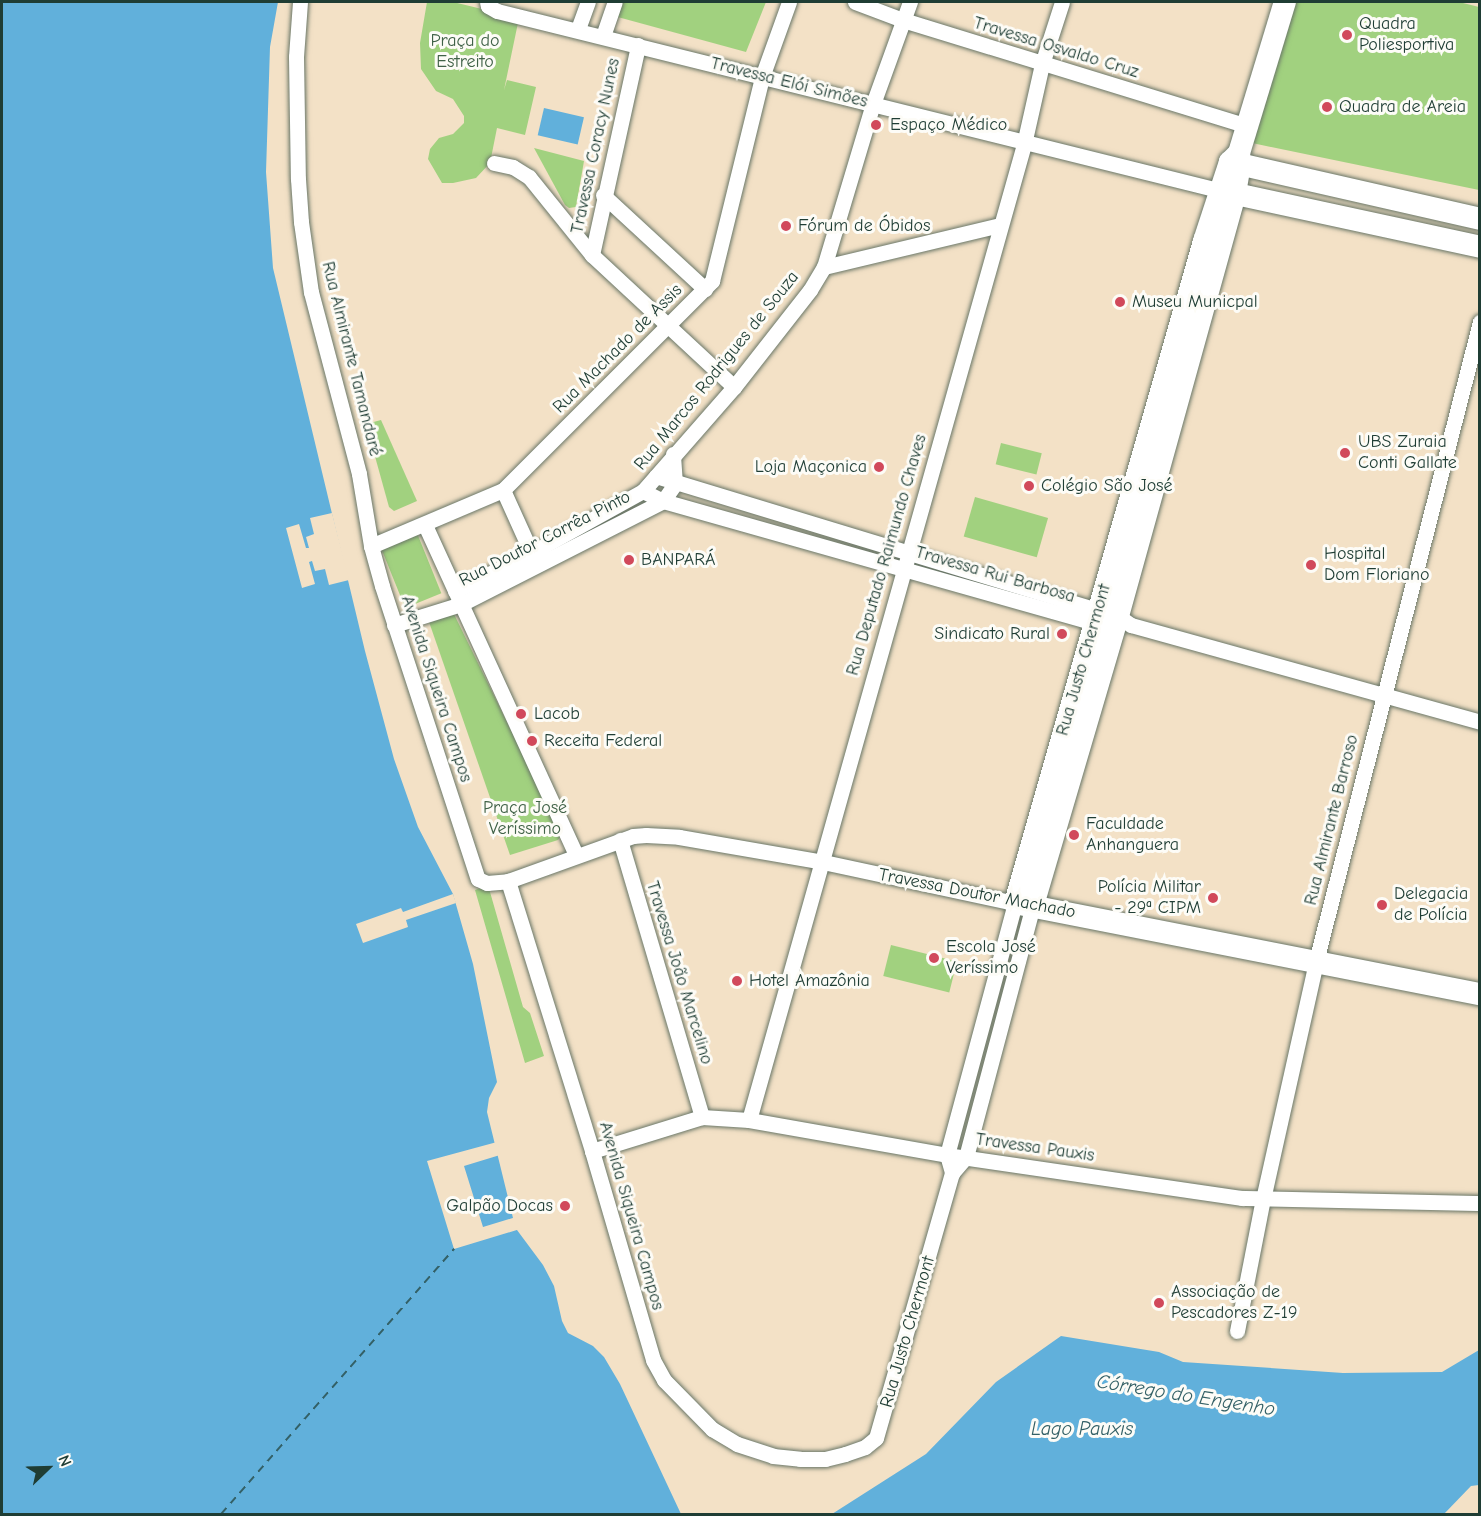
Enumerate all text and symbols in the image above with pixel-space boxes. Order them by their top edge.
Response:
street label: Travessa Osvaldo Cruz [971,13,1141,83]
place label: Quadra Poliesportiva [1359,14,1454,57]
marker: Quadra Poliesportiva [1340,28,1354,42]
park label: Praça do Estreito [430,31,500,74]
street label: Travessa Elói Simões [708,53,870,113]
street label: Travessa Coracy Nunes [567,56,625,236]
place label: Quadra de Areia [1339,96,1466,118]
marker: Quadra de Areia [1320,100,1334,114]
place label: Espaço Médico [890,114,1007,136]
marker: Espaço Médico [867,116,885,134]
place label: Fórum de Óbidos [798,215,930,237]
marker: Fórum de Óbidos [779,219,793,233]
street label: Rua Almirante Tamandaré [316,259,386,459]
street label: Rua Marcos Rodrigues de Souza [630,267,804,475]
street label: Rua Machado de Assis [549,280,687,418]
place label: Museu Municpal [1132,291,1258,313]
marker: Museu Municpal [1113,295,1127,309]
street label: Rua Deputado Raimundo Chaves [842,432,932,678]
place label: UBS Zuraia Conti Gallate [1358,432,1457,474]
marker: UBS Zuraia Conti Gallate [1336,444,1354,462]
place label: Loja Maçonica [755,456,867,478]
marker: Loja Maçonica [872,460,886,474]
place label: Colégio São José [1041,475,1173,497]
marker: Colégio São José [1022,479,1036,493]
street label: Rua Doutor Corrêa Pinto [456,486,634,592]
street label: Travessa Rui Barbosa [913,542,1077,608]
place label: Hospital Dom Floriano [1324,544,1430,586]
place label: BANPARÁ [641,549,715,571]
marker: BANPARÁ [622,553,636,567]
marker: Hospital Dom Floriano [1302,556,1320,574]
street label: Rua Justo Chermont [1052,582,1116,738]
street label: Avenida Siqueira Campos [396,593,476,785]
place label: Sindicato Rural [934,623,1050,645]
marker: Sindicato Rural [1055,627,1069,641]
place label: Lacob [534,703,580,725]
marker: Lacob [512,705,530,723]
place label: Receita Federal [544,730,662,752]
street label: Rua Almirante Barroso [1300,732,1364,908]
marker: Receita Federal [525,734,539,748]
park label: Praça José Veríssimo [483,798,567,840]
place label: Faculdade Anhanguera [1086,814,1179,856]
marker: Faculdade Anhanguera [1067,828,1081,842]
street label: Travessa Doutor Machado [877,864,1077,924]
place label: Polícia Militar - 29ª CIPM [1098,877,1201,920]
street label: Travessa João Marcelino [641,879,717,1067]
place label: Delegacia de Polícia [1394,884,1468,926]
marker: Polícia Militar - 29ª CIPM [1206,891,1220,905]
marker: Delegacia de Polícia [1375,898,1389,912]
place label: Escola José Veríssimo [946,937,1036,980]
marker: Escola José Veríssimo [927,951,941,965]
place label: Hotel Amazônia [749,970,870,992]
marker: Hotel Amazônia [730,974,744,988]
street label: Avenida Siqueira Campos [594,1119,668,1313]
street label: Travessa Pauxis [974,1129,1096,1167]
place label: Galpão Docas [446,1195,553,1217]
marker: Galpão Docas [558,1199,572,1213]
street label: Rua Justo Chermont [876,1254,940,1410]
place label: Associação de Pescadores Z-19 [1171,1282,1298,1324]
marker: Associação de Pescadores Z-19 [1152,1296,1166,1310]
water label: Córrego do Engenho [1095,1369,1277,1421]
water label: Lago Pauxis [1031,1416,1133,1440]
north arrow [18,1438,78,1498]
text: N [54,1453,75,1469]

